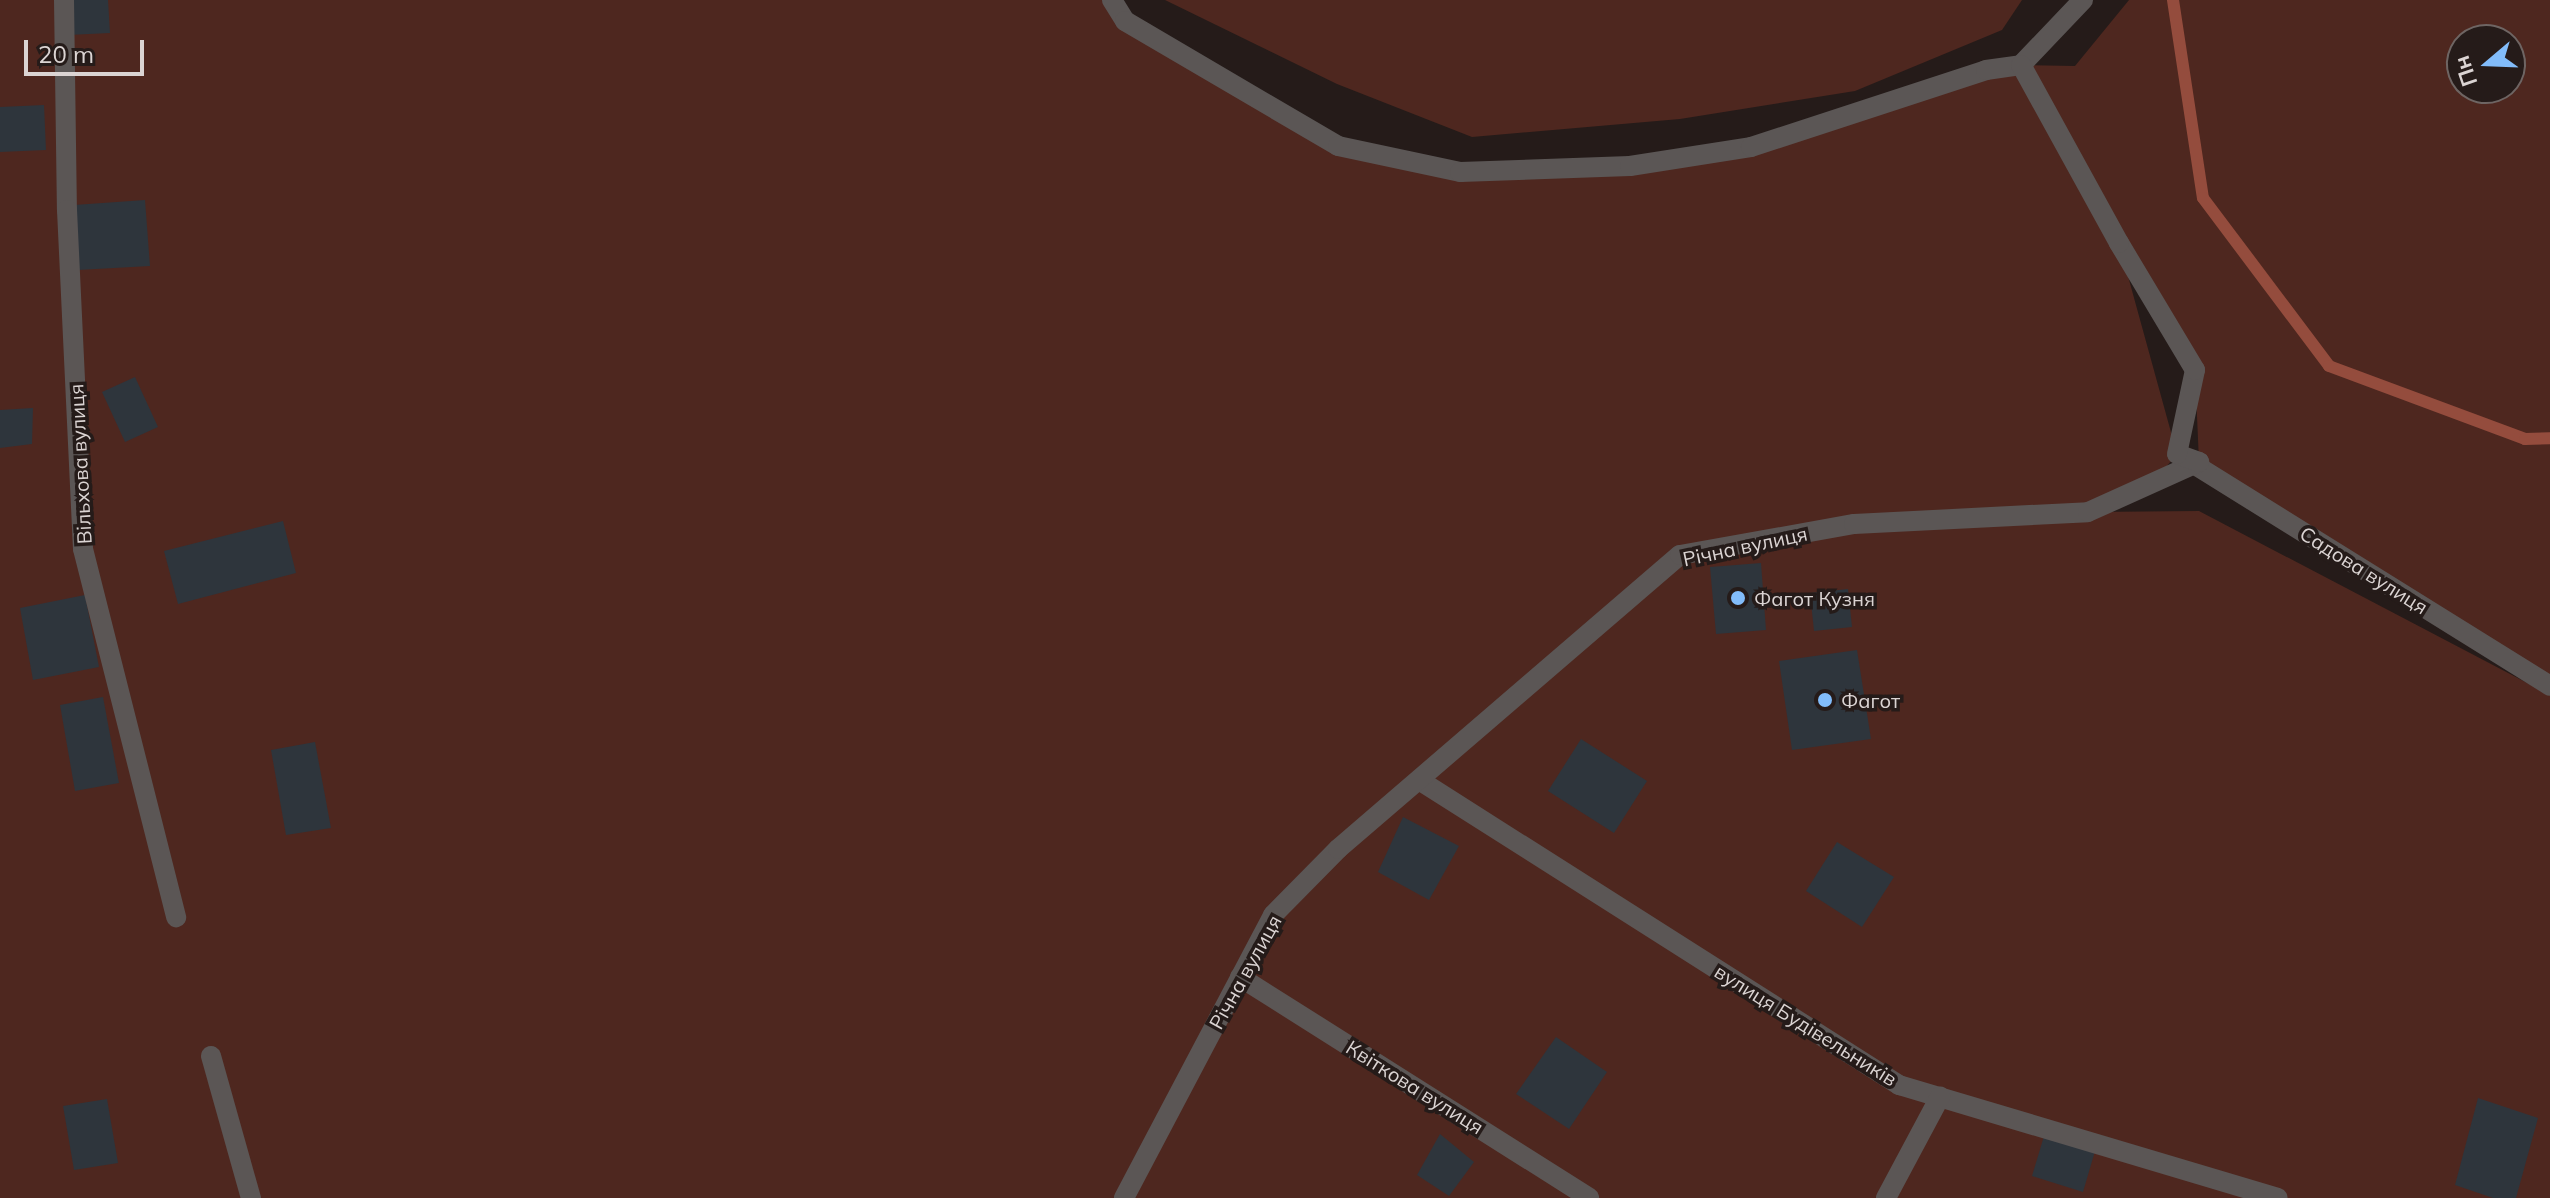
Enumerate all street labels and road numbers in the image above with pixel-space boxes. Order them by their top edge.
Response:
street label: Вільхова вулиця [64,383,96,545]
street label: Річна вулиця [1680,521,1810,571]
street label: Садова вулиця [2296,521,2432,619]
street label: Річна вулиця [1204,911,1286,1033]
street label: вулиця Будівельників [1710,959,1902,1091]
street label: Квіткова вулиця [1342,1035,1488,1139]

